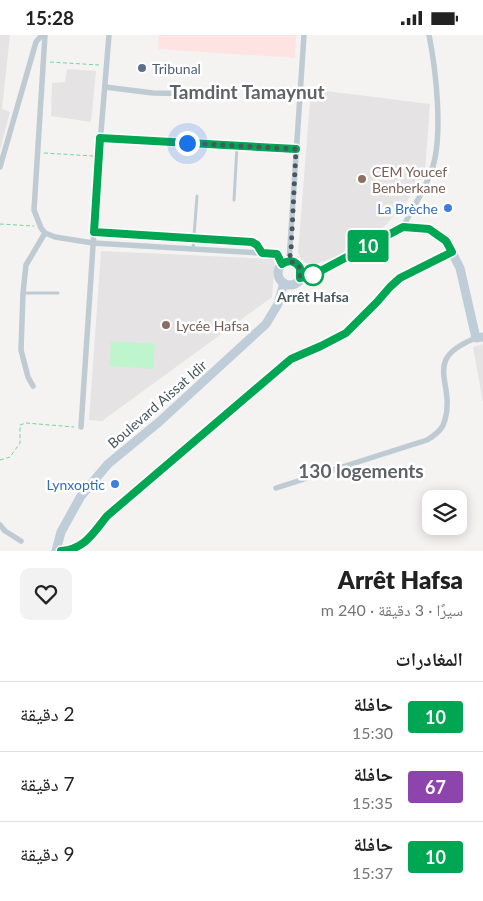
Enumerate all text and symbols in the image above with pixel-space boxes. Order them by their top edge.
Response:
text: 15:28 [25,6,74,29]
place label: Tribunal [152,60,201,77]
marker: Tribunal [136,62,148,74]
district label: Tamdint Tamaynut [170,80,324,103]
your location [175,131,200,156]
place label: CEM Youcef Benberkane [372,163,447,196]
marker: CEM Youcef Benberkane [356,173,368,185]
place label: La Brèche [377,200,438,217]
marker: La Brèche [442,202,454,214]
line badge: 10 [346,230,390,262]
text: 10 [358,235,378,257]
marker: Arrêt Hafsa [302,264,324,286]
place label: Arrêt Hafsa [276,288,349,305]
place label: Lycée Hafsa [176,317,249,334]
marker: Lycée Hafsa [160,319,172,331]
street label: Boulevard Aissat Idir [104,356,210,452]
district label: 130 logements [298,459,424,482]
place label: Lynxoptic [46,476,105,493]
marker: Lynxoptic [109,478,121,490]
map controls [422,490,467,535]
button: layers [422,490,467,535]
text: Arrêt Hafsa [338,565,463,594]
button: heart [20,568,72,620]
text: سيرًا · 3 دقيقة · 240 m [321,600,463,619]
text: المغادرات [396,647,463,670]
text: حافلة [354,692,393,715]
text: 2 دقيقة [20,702,75,725]
text: 10 [425,706,446,728]
text: 15:30 [352,723,393,742]
text: حافلة [354,762,393,785]
text: 7 دقيقة [20,772,75,795]
text: 67 [425,776,446,798]
text: 15:35 [352,793,393,812]
text: حافلة [354,832,393,855]
text: 9 دقيقة [20,842,75,865]
text: 10 [425,846,446,868]
text: 15:37 [352,863,393,882]

